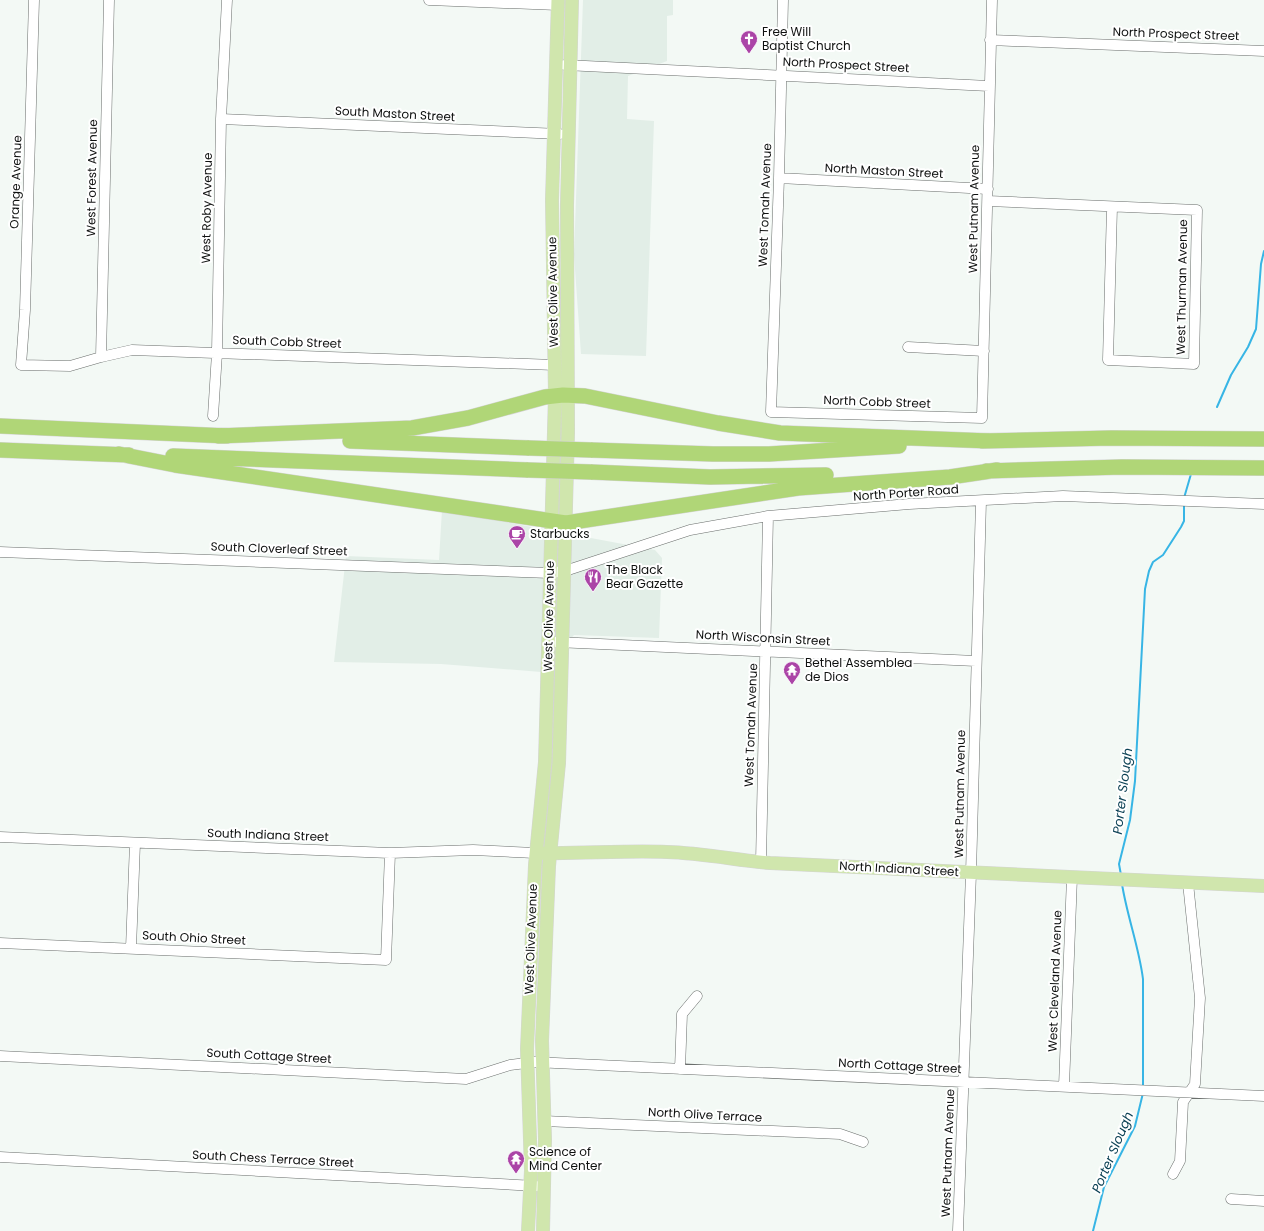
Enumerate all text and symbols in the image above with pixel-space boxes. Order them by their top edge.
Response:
place label: Free Will Baptist Church [762,23,851,54]
street label: North Prospect Street [1112,23,1240,44]
church icon: Free Will Baptist Church [739,29,759,54]
street label: North Prospect Street [782,53,910,76]
street label: South Maston Street [334,102,456,125]
street label: West Forest Avenue [82,119,101,237]
street label: Orange Avenue [5,135,26,229]
street label: West Tomah Avenue [754,143,775,267]
street label: West Putnam Avenue [964,145,983,273]
street label: West Roby Avenue [197,152,216,264]
street label: North Maston Street [824,159,944,182]
street label: West Thurman Avenue [1172,219,1191,355]
street label: West Olive Avenue [543,236,562,348]
street label: South Cobb Street [232,331,342,352]
street label: North Cobb Street [823,391,931,412]
street label: North Porter Road [853,480,959,505]
cafe icon: Starbucks [507,524,527,549]
place label: Starbucks [530,525,590,542]
street label: South Cloverleaf Street [210,538,348,559]
street label: West Olive Avenue [539,560,558,672]
place label: The Black Bear Gazette [606,561,683,592]
restaurant icon: The Black Bear Gazette [583,567,603,592]
street label: North Wisconsin Street [695,625,831,650]
place label: Bethel Assemblea de Dios [805,654,912,685]
temple icon: Bethel Assemblea de Dios [782,660,802,685]
street label: West Tomah Avenue [740,663,761,787]
street label: West Putnam Avenue [950,730,969,858]
water label: Porter Slough [1108,747,1137,835]
street label: South Indiana Street [207,824,329,845]
street label: North Indiana Street [839,857,959,880]
street label: West Olive Avenue [520,883,541,995]
street label: West Cleveland Avenue [1044,910,1065,1052]
street label: South Ohio Street [142,926,246,949]
street label: South Cottage Street [206,1044,332,1067]
street label: North Cottage Street [838,1054,962,1077]
street label: West Putnam Avenue [937,1089,958,1217]
street label: North Olive Terrace [648,1103,763,1126]
water label: Porter Slough [1087,1109,1138,1196]
place label: Science of Mind Center [529,1143,602,1174]
street label: South Chess Terrace Street [192,1146,354,1171]
temple icon: Science of Mind Center [506,1149,526,1174]

